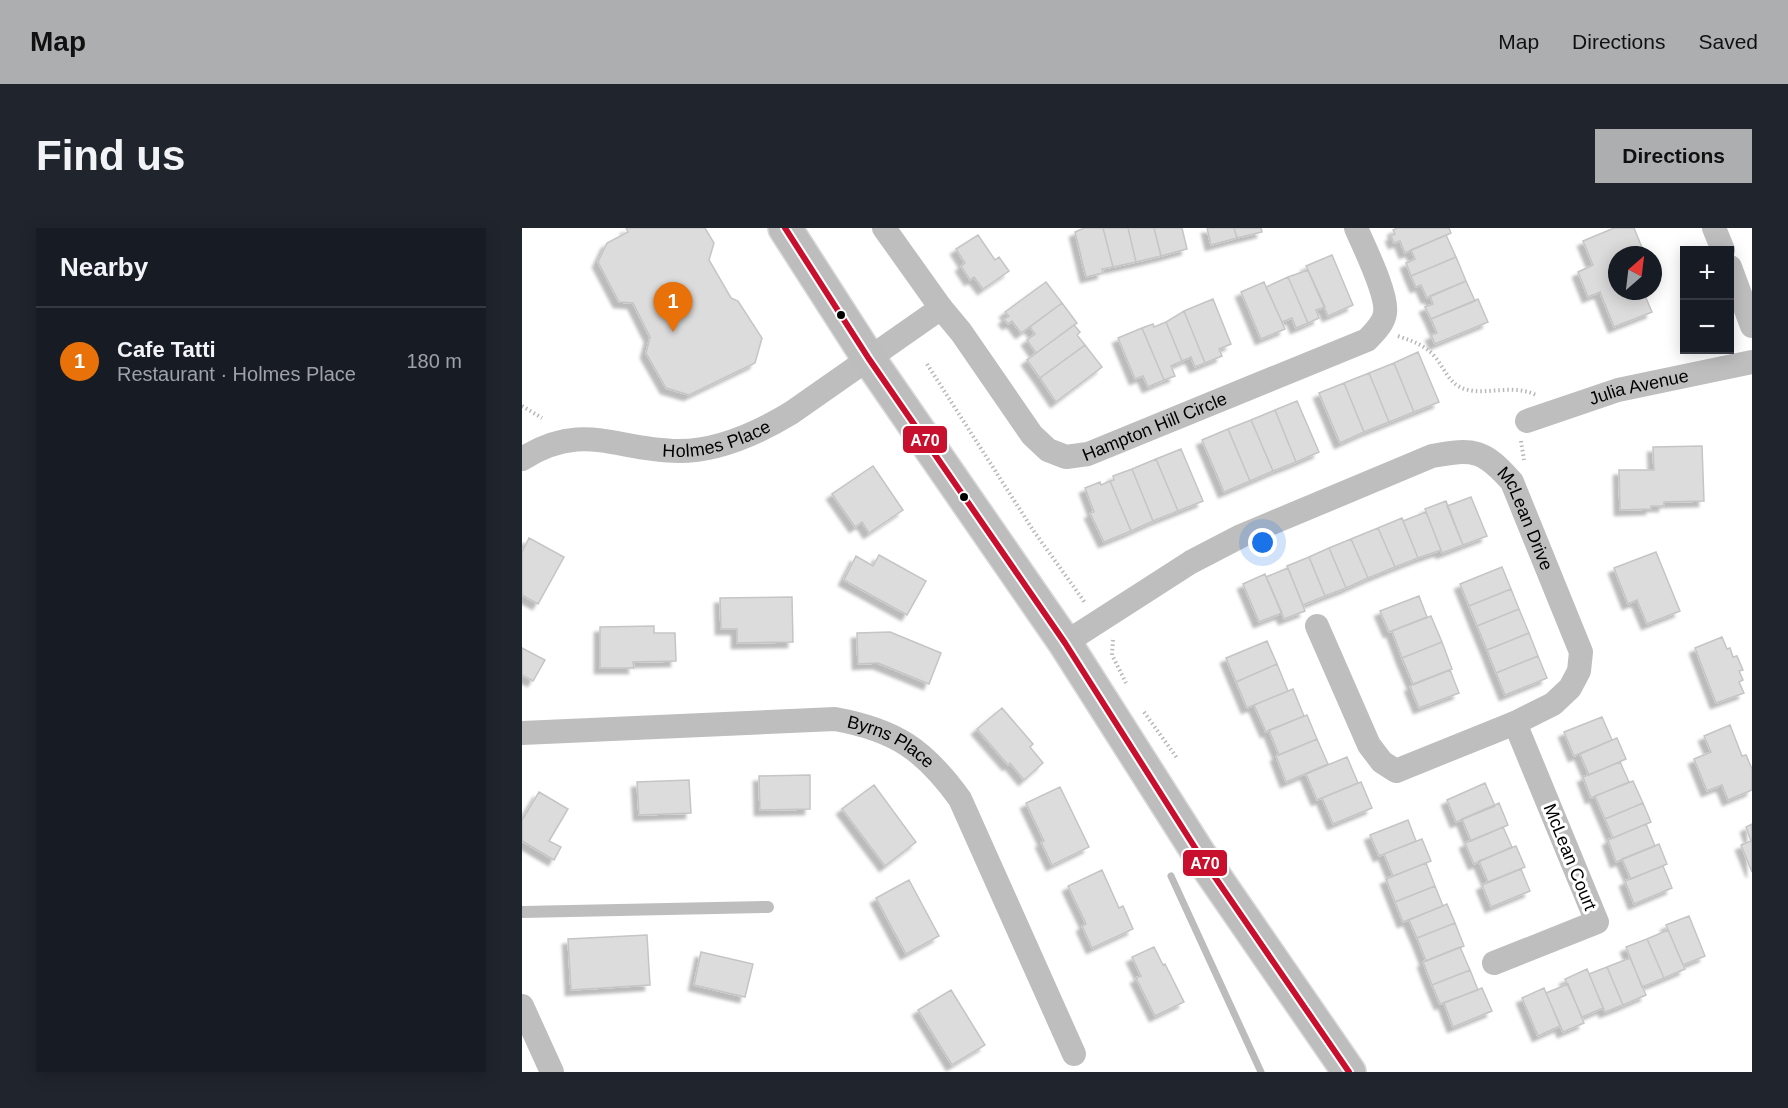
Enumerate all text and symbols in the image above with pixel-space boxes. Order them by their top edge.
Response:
text: Map [30,26,86,57]
text: Map [1498,30,1539,53]
text: Directions [1572,30,1665,53]
text: Saved [1698,30,1758,53]
button: Directions [1595,129,1752,183]
text: Find us [36,132,185,179]
north arrow [1608,246,1662,300]
map controls [1680,246,1734,354]
button: + [1680,246,1734,300]
text: Nearby [60,252,148,282]
pin: 1 [654,282,692,332]
button: − [1680,300,1734,354]
unlabelled marker [835,309,847,321]
text: Cafe Tatti [117,337,216,362]
text: 1 [74,350,85,372]
text: 180 m [406,350,462,372]
text: Restaurant · Holmes Place [117,363,356,385]
street label: Julia Avenue [1586,366,1690,409]
street label: Hampton Hill Circle [1080,388,1230,465]
street label: Holmes Place [662,416,774,461]
line badge: A70 [902,425,948,454]
text: A70 [910,432,940,449]
street label: McLean Drive [1493,463,1557,573]
unlabelled marker [958,491,970,503]
your location [1248,528,1277,557]
street label: Byrns Place [845,712,938,772]
street label: McLean Court [1540,801,1600,913]
line badge: A70 [1182,849,1228,877]
text: A70 [1190,855,1220,872]

